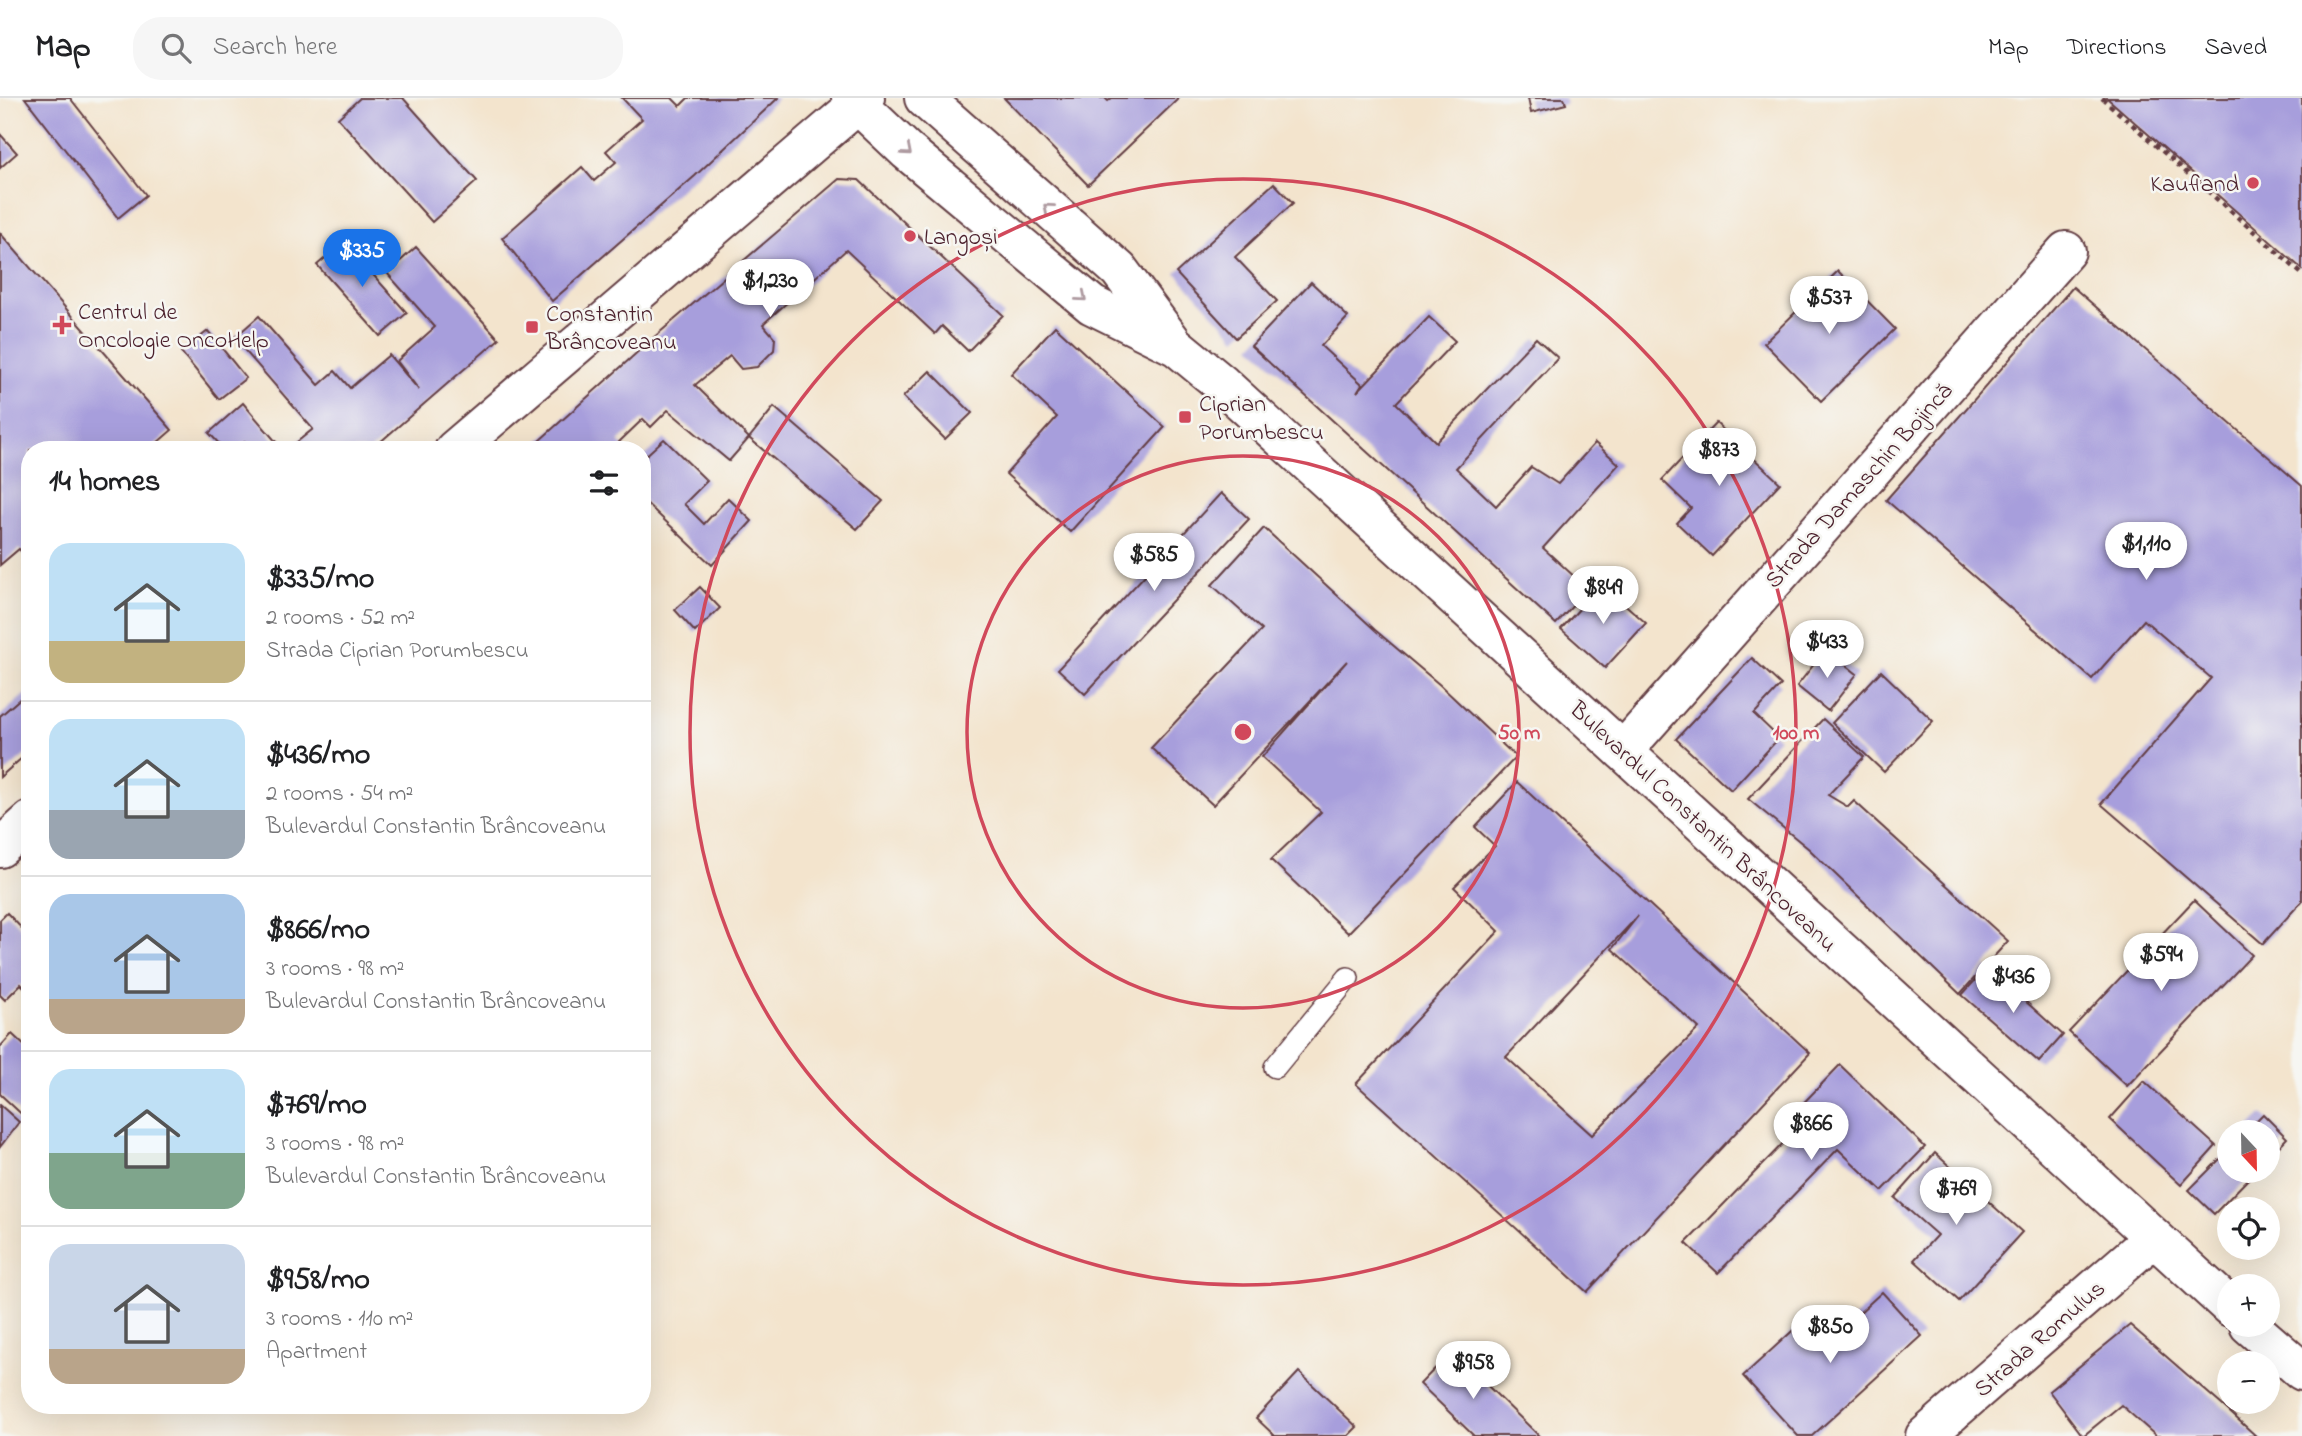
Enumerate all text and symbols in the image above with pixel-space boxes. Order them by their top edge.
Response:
search box [133,17,623,80]
text: Map [35,24,91,72]
icon: search [157,29,195,67]
text: Search here [213,29,337,67]
text: Map [1988,31,2029,66]
text: Directions [2067,31,2166,66]
text: Saved [2204,31,2267,66]
one-way arrow [899,143,912,155]
place label: Kaufland [2150,168,2240,203]
marker: Kaufland [2245,175,2261,191]
one-way arrow [1043,204,1056,216]
place label: Langoși [924,221,998,256]
marker: Langoși [902,228,918,244]
pin: $335 [321,230,403,289]
text: $335 [339,235,385,268]
pin: $1,230 [713,260,827,319]
text: $1,230 [742,265,798,298]
pin: $537 [1788,276,1870,336]
text: $537 [1806,282,1852,315]
one-way arrow [1074,289,1087,301]
place label: Centrul de Oncologie OncoHelp [78,296,269,359]
place label: Constantin Brâncoveanu [545,298,677,361]
marker: Centrul de Oncologie OncoHelp [52,315,72,335]
marker: Constantin Brâncoveanu [524,319,540,335]
street label: Strada Damaschin Bojincă [1758,376,1962,598]
place label: Ciprian Porumbescu [1199,388,1324,451]
marker: Ciprian Porumbescu [1177,409,1193,425]
pin: $873 [1678,428,1760,488]
text: $873 [1698,434,1740,467]
text: 14 homes [49,461,160,505]
icon: filters [585,464,623,502]
pin: $1,110 [2089,522,2203,582]
text: $1,110 [2121,528,2171,561]
pin: $585 [1113,533,1195,593]
text: $585 [1130,539,1178,572]
text: $335/mo [266,558,374,602]
pin: $849 [1562,566,1644,626]
icon: home [105,571,189,655]
text: $849 [1584,572,1622,605]
text: 2 rooms · 52 m² [266,602,415,635]
pin: $433 [1786,620,1868,680]
text: $433 [1806,626,1848,659]
text: Strada Ciprian Porumbescu [266,635,529,668]
street label: Bulevardul Constantin Brâncoveanu [1560,693,1844,962]
text: 50 m [1498,719,1540,749]
text: 100 m [1773,719,1819,749]
centre of rings [1231,720,1255,744]
text: $436/mo [266,734,370,778]
icon: home [105,747,189,831]
text: 2 rooms · 54 m² [266,778,413,811]
text: Bulevardul Constantin Brâncoveanu [266,811,606,844]
text: $866/mo [266,909,370,953]
icon: home [105,922,189,1006]
pin: $594 [2120,934,2202,993]
text: $594 [2139,939,2183,972]
text: 3 rooms · 98 m² [266,953,404,986]
pin: $436 [1972,956,2054,1015]
text: $436 [1991,961,2035,994]
text: Bulevardul Constantin Brâncoveanu [266,986,606,1019]
text: $769/mo [266,1084,367,1128]
icon: home [105,1097,189,1181]
pin: $866 [1770,1102,1852,1162]
text: $866 [1790,1108,1832,1141]
north arrow [2217,1120,2280,1183]
map controls [2217,1120,2280,1414]
text: 3 rooms · 98 m² [266,1128,404,1161]
text: Bulevardul Constantin Brâncoveanu [266,1161,606,1194]
pin: $769 [1915,1168,1997,1227]
text: $769 [1936,1173,1976,1206]
button: locate [2217,1197,2280,1260]
text: $958/mo [266,1259,370,1303]
icon: home [105,1272,189,1356]
street label: Strada Romulus [1967,1273,2114,1407]
button: + [2217,1274,2280,1337]
text: 3 rooms · 110 m² [266,1303,413,1336]
pin: $850 [1789,1306,1871,1365]
text: $850 [1807,1311,1853,1344]
text: Apartment [266,1336,367,1369]
pin: $958 [1432,1342,1514,1401]
text: $958 [1452,1347,1494,1380]
button: − [2217,1351,2280,1414]

